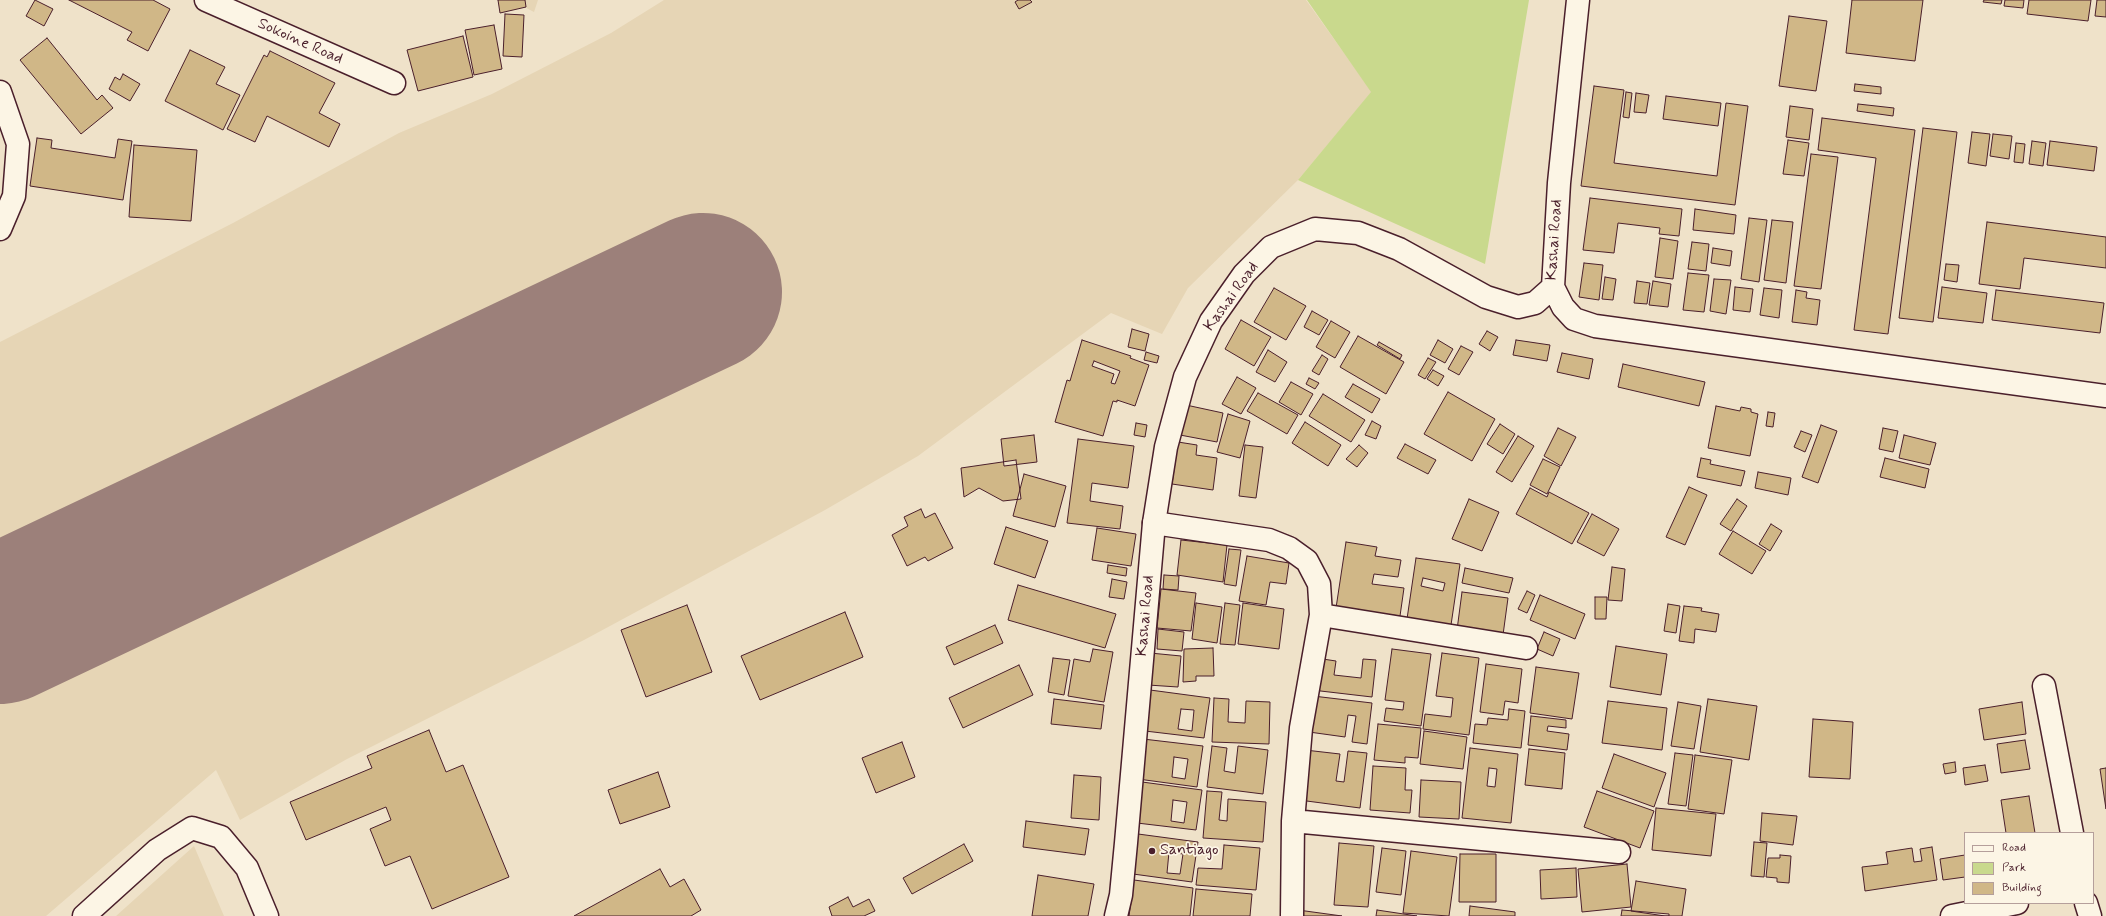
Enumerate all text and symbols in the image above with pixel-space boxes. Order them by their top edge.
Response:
street label: Sokoine Road [254,15,346,69]
street label: Kashai Road [1543,199,1567,281]
street label: Kashai Road [1200,259,1264,335]
street label: Kashai Road [1133,575,1159,657]
legend [1964,832,2094,904]
text: Road [2002,840,2026,856]
place label: Santiago [1160,841,1219,861]
marker: Santiago [1147,846,1157,856]
text: Park [2002,860,2026,876]
text: Building [2002,880,2042,896]

